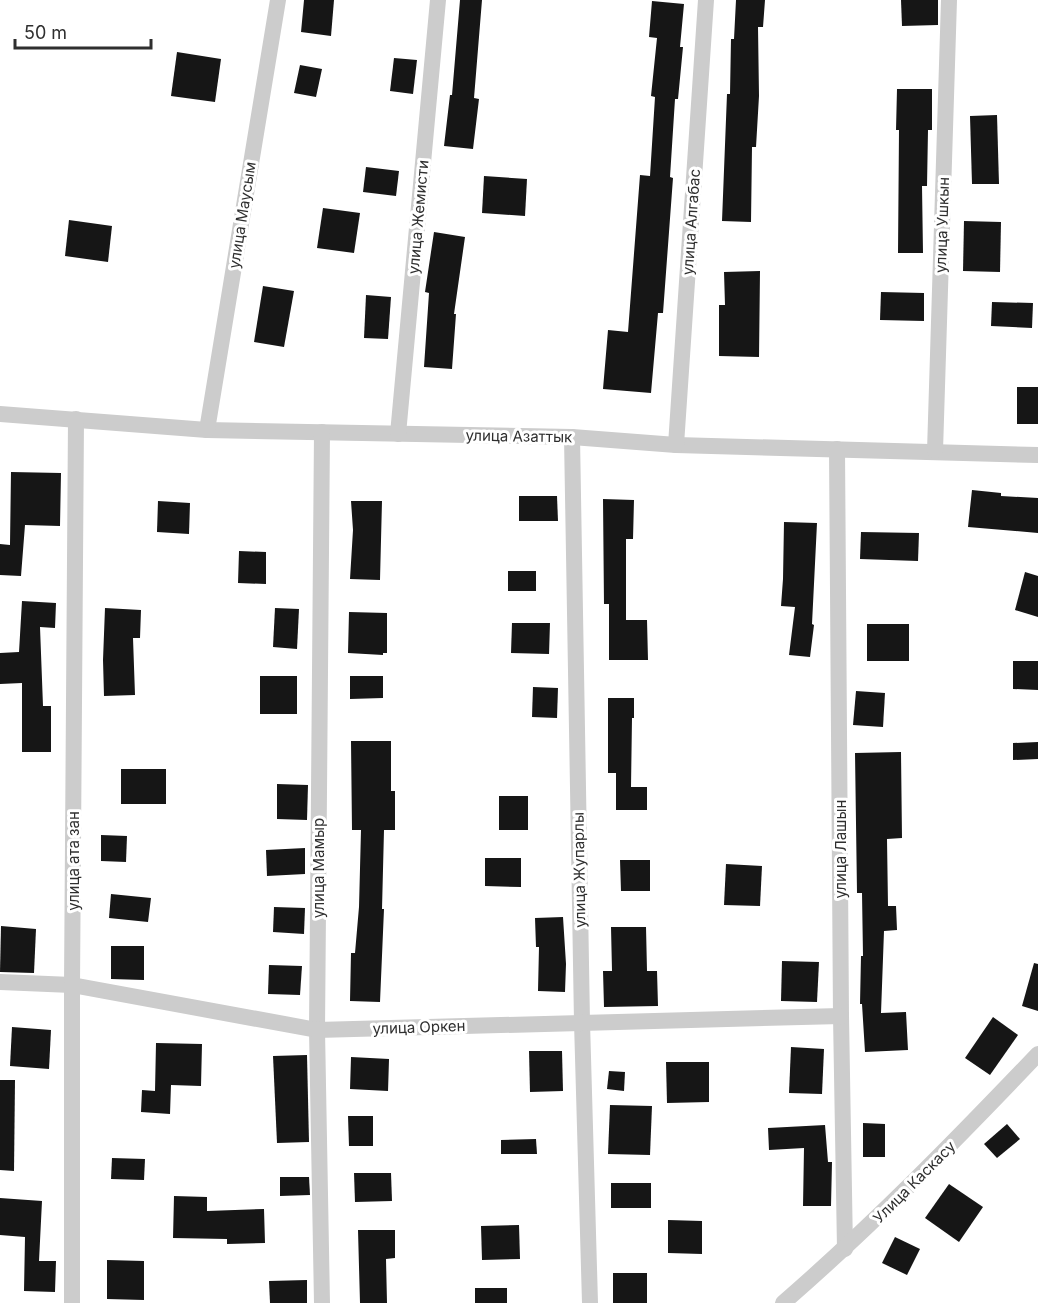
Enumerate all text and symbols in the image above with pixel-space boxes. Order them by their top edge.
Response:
scale bar [15,12,152,50]
text: 50 m [24,22,67,43]
street label: улица Жемисти [404,159,432,275]
street label: улица Маусым [224,160,260,270]
street label: улица Алгабас [678,168,704,276]
street label: улица Ушкын [931,177,953,273]
street label: улица Азаттык [466,426,572,446]
street label: улица Лашын [831,800,850,898]
street label: улица ата зан [64,811,83,911]
street label: улица Жупарлы [568,812,590,928]
street label: улица Мамыр [309,818,328,918]
street label: улица Оркен [372,1016,466,1038]
street label: Улица Каскасу [869,1136,960,1227]

